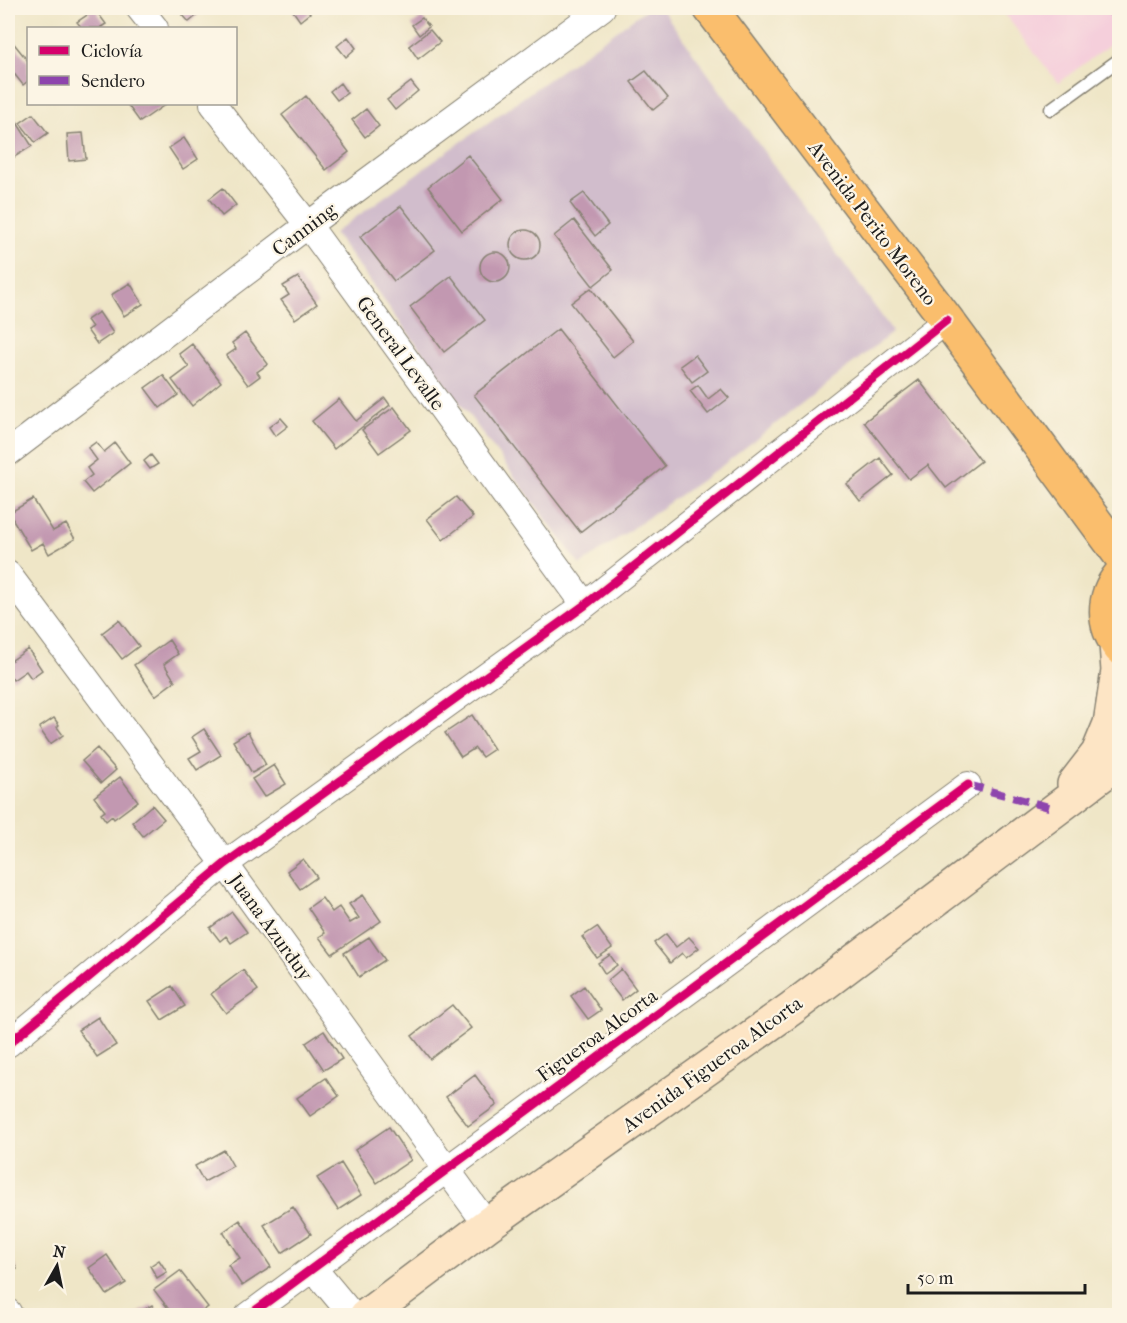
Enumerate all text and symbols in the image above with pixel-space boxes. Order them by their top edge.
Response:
legend [27,27,237,105]
text: Ciclovía [81,41,143,62]
text: Sendero [81,71,145,92]
street label: Avenida Perito Moreno [803,136,942,310]
street label: Canning [268,198,341,261]
street label: General Levalle [352,292,450,415]
street label: Juana Azurduy [223,868,318,986]
street label: Figueroa Alcorta [533,984,662,1087]
street label: Avenida Figueroa Alcorta [617,991,807,1138]
north arrow [27,1236,87,1296]
text: N [52,1241,68,1262]
scale bar [908,1257,1085,1295]
text: 50 m [917,1268,954,1289]

